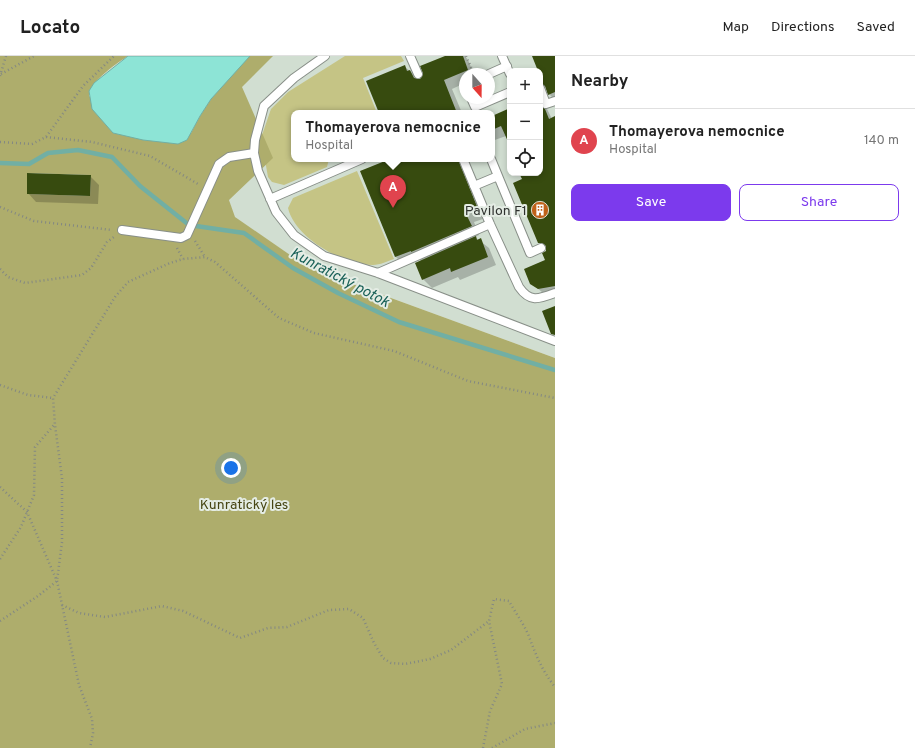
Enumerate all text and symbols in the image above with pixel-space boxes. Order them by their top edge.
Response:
text: Locato [20,16,80,40]
text: Map [723,19,749,36]
text: Directions [771,19,835,36]
text: Saved [857,19,895,36]
north arrow [459,68,495,104]
map controls [507,68,543,176]
button: + [507,68,543,104]
text: Nearby [571,71,628,93]
button: − [507,104,543,140]
popup [291,110,495,162]
text: Thomayerova nemocnice [305,119,481,138]
text: Thomayerova nemocnice [609,123,785,142]
text: A [579,133,589,149]
text: 140 m [864,133,899,149]
text: Hospital [305,138,353,154]
button: locate [507,140,543,176]
text: Hospital [609,142,657,158]
pin: A [380,175,406,208]
button: Save [571,184,731,221]
button: Share [739,184,899,221]
building icon: Pavilon F1 [530,200,550,220]
place label: Pavilon F1 [465,203,527,220]
water label: Kunratický potok [286,244,393,313]
your location [221,458,241,478]
park label: Kunratický les [200,497,288,514]

